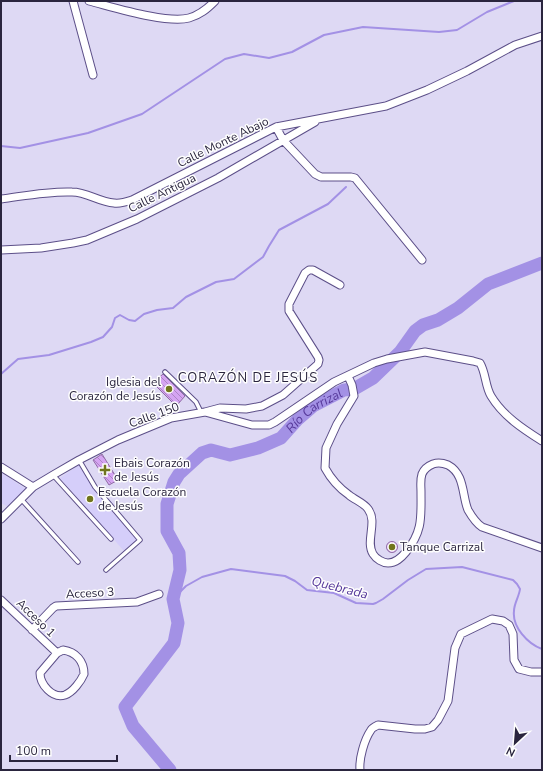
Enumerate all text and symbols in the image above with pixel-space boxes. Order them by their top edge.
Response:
street label: Calle Monte Abajo [175,113,272,171]
street label: Calle Antigua [125,170,199,216]
district label: CORAZÓN DE JESÚS [178,368,318,387]
place label: Iglesia del Corazón de Jesús [69,374,161,404]
marker: Iglesia del Corazón de Jesús [164,384,174,394]
water label: Río Carrizal [282,384,346,437]
street label: Calle 150 [127,399,181,431]
place label: Ebais Corazón de Jesús [114,455,190,485]
marker: Ebais Corazón de Jesús [99,464,111,476]
place label: Escuela Corazón de Jesús [98,484,186,514]
marker: Escuela Corazón de Jesús [85,494,95,504]
place label: Tanque Carrizal [400,539,484,555]
marker: Tanque Carrizal [387,542,397,552]
water label: Quebrada [310,572,370,604]
street label: Acceso 3 [65,584,115,602]
street label: Acceso 1 [13,595,59,641]
north arrow [495,723,535,763]
scale bar [10,737,117,763]
text: 100 m [16,743,51,759]
text: N [504,743,518,760]

